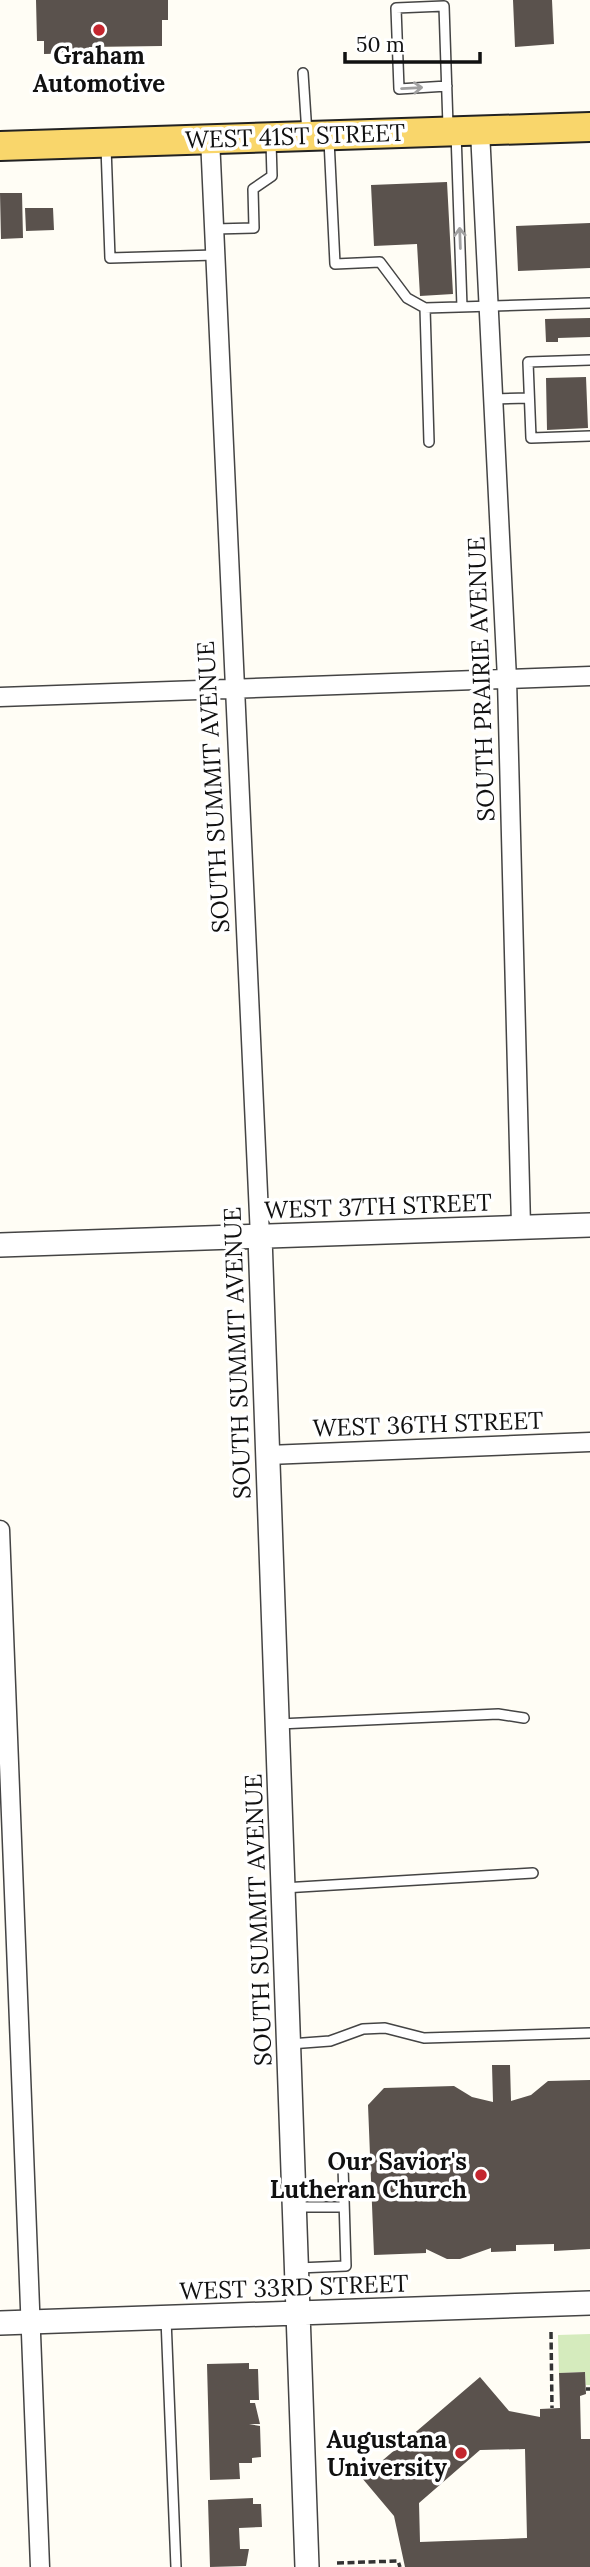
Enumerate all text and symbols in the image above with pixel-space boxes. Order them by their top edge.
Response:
scale bar [345,21,480,65]
marker: Graham Automotive [91,22,107,38]
text: 50 m [356,31,405,58]
place label: Graham Automotive [33,40,165,99]
one-way arrow [401,81,423,94]
street label: WEST 41ST STREET [184,117,406,155]
one-way arrow [453,227,466,250]
street label: SOUTH PRAIRIE AVENUE [461,536,501,822]
street label: SOUTH SUMMIT AVENUE [190,640,236,934]
street label: WEST 37TH STREET [264,1187,492,1225]
street label: SOUTH SUMMIT AVENUE [216,1206,258,1500]
street label: WEST 36TH STREET [312,1404,544,1444]
street label: SOUTH SUMMIT AVENUE [237,1773,279,2067]
place label: Our Savior's Lutheran Church [270,2146,467,2205]
marker: Our Savior's Lutheran Church [473,2167,489,2183]
street label: WEST 33RD STREET [179,2268,409,2306]
place label: Augustana University [326,2424,448,2483]
marker: Augustana University [453,2445,469,2461]

